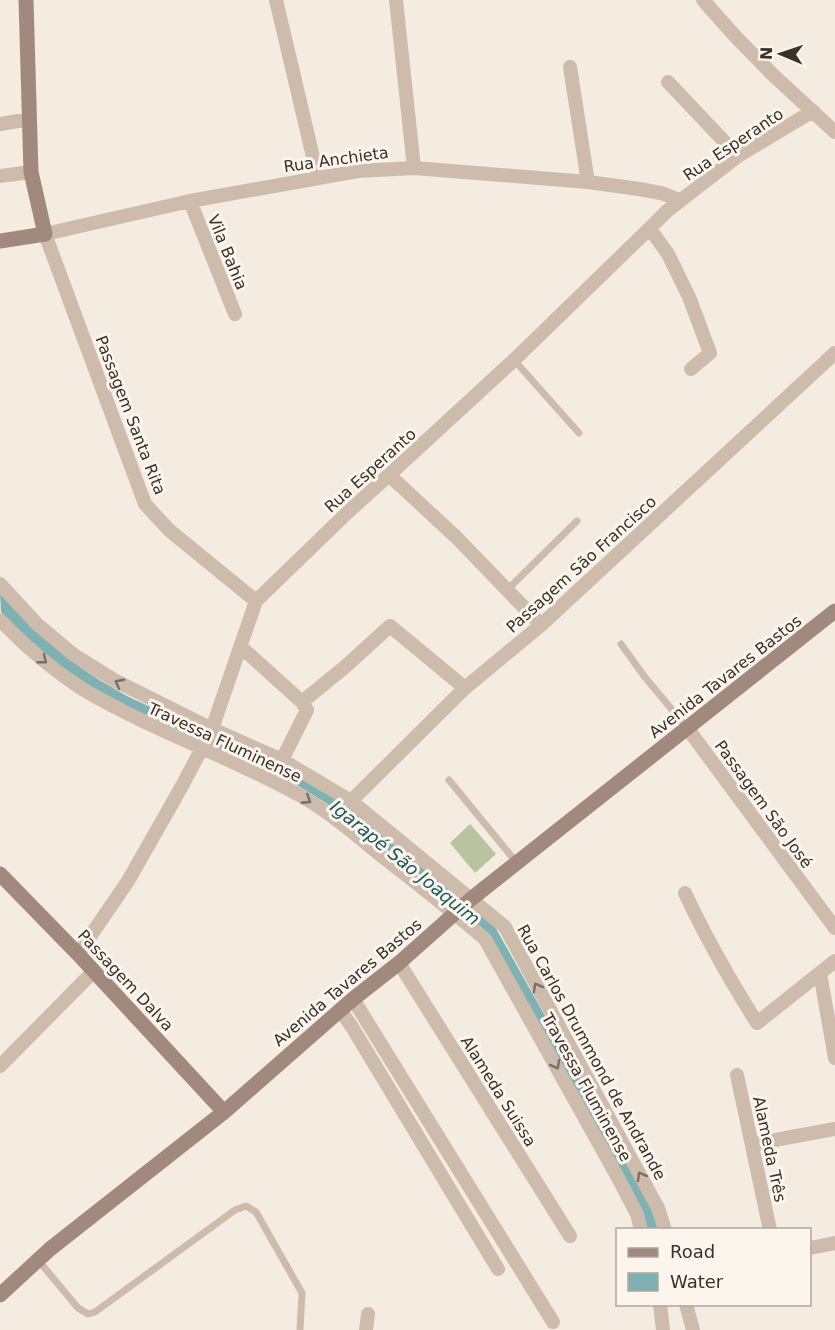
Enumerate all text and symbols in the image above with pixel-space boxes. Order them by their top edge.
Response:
north arrow [751,24,811,84]
text: N [757,46,776,61]
street label: Rua Esperanto [680,104,787,185]
street label: Rua Anchieta [282,143,390,176]
street label: Vila Bahia [204,212,251,293]
street label: Passagem Santa Rita [91,333,170,497]
street label: Rua Esperanto [321,424,420,516]
street label: Passagem São Francisco [502,492,660,637]
street label: Avenida Tavares Bastos [645,611,805,742]
one-way arrow [36,652,47,663]
one-way arrow [115,679,126,690]
street label: Travessa Fluminense [144,698,304,786]
street label: Passagem São José [711,737,816,872]
one-way arrow [301,793,311,805]
water label: Igarapé São Joaquim [326,796,484,929]
street label: Avenida Tavares Bastos [269,915,426,1050]
street label: Rua Carlos Drummond de Andrande [513,921,670,1183]
street label: Passagem Dalva [74,926,178,1035]
one-way arrow [533,983,544,993]
street label: Travessa Fluminense [537,1009,635,1165]
street label: Alameda Suissa [457,1032,540,1150]
one-way arrow [548,1059,560,1069]
street label: Alameda Três [749,1095,790,1204]
one-way arrow [637,1172,648,1183]
legend [616,1228,811,1306]
text: Road [670,1241,715,1262]
text: Water [670,1271,724,1292]

